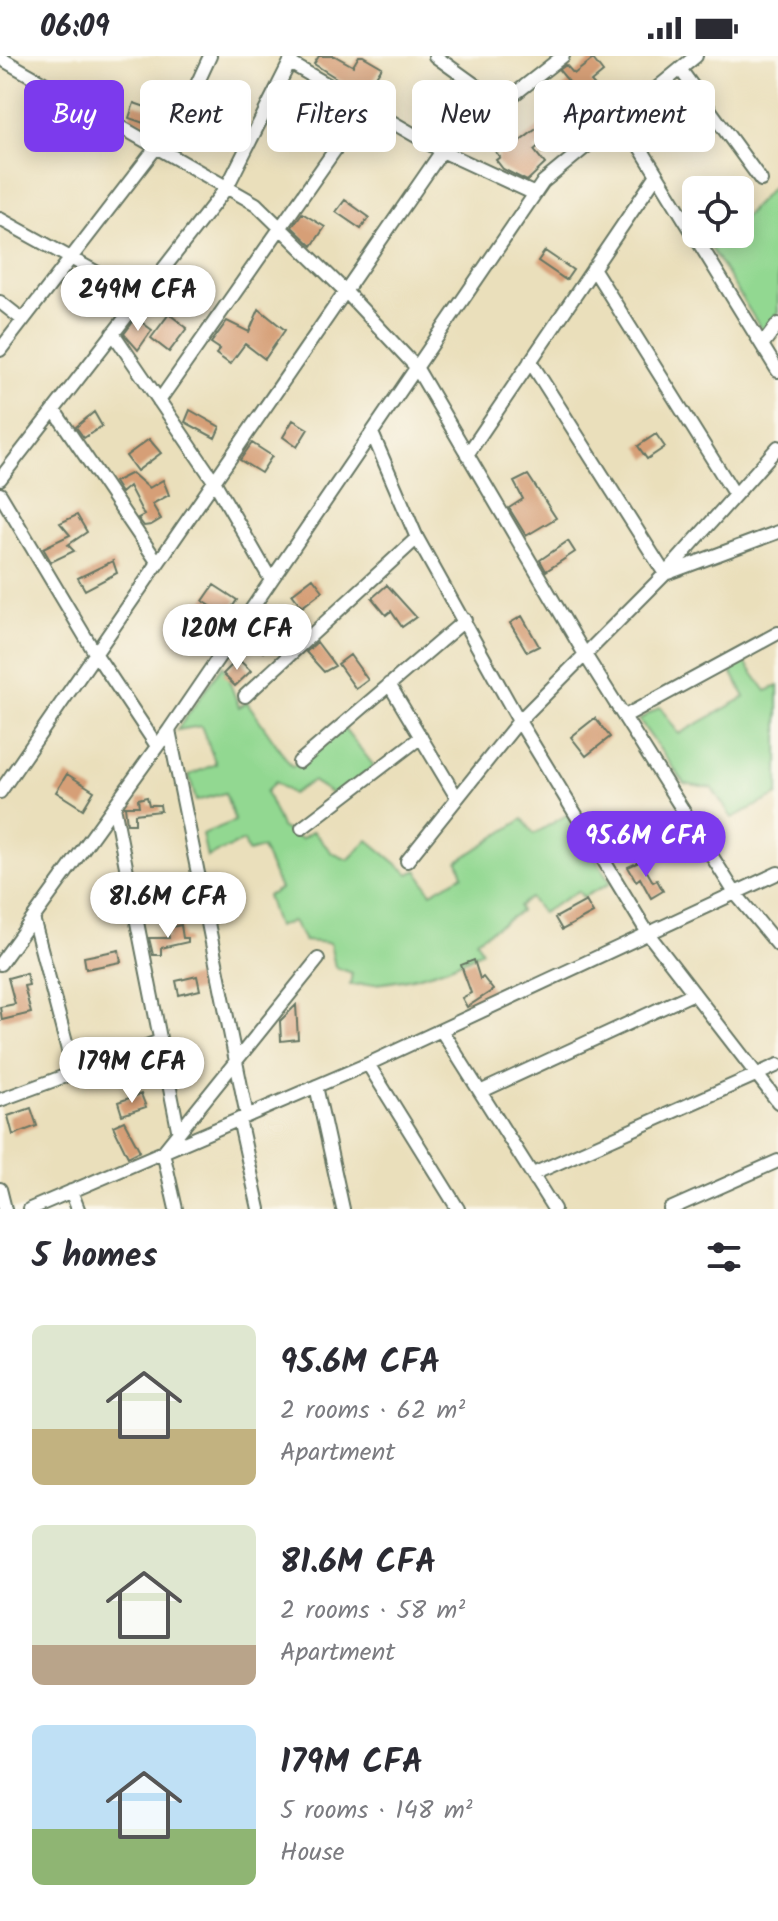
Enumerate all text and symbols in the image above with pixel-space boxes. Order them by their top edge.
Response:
text: 06:09 [40,4,110,52]
chip: Buy [24,80,124,152]
chip: Rent [140,80,251,152]
chip: Filters [267,80,396,152]
chip: New [412,80,518,152]
chip: Apartment [534,80,715,152]
map controls [682,176,754,248]
button: locate [682,176,754,248]
pin: 249M CFA [55,265,221,333]
text: 249M CFA [79,270,197,312]
pin: 120M CFA [154,604,320,672]
text: 120M CFA [181,609,293,651]
pin: 95.6M CFA [554,811,738,879]
text: 95.6M CFA [585,816,707,858]
pin: 81.6M CFA [76,872,260,940]
text: 81.6M CFA [108,877,228,919]
pin: 179M CFA [49,1037,215,1105]
text: 179M CFA [77,1042,187,1084]
text: 5 homes [32,1230,157,1284]
icon: filters [702,1235,746,1279]
text: 95.6M CFA [280,1336,441,1390]
icon: home [96,1357,192,1453]
text: 2 rooms · 62 m² [280,1390,465,1432]
text: Apartment [280,1432,395,1474]
text: 81.6M CFA [280,1536,436,1590]
icon: home [96,1557,192,1653]
text: 2 rooms · 58 m² [280,1590,465,1632]
text: Apartment [280,1632,395,1674]
text: 179M CFA [280,1736,423,1790]
icon: home [96,1757,192,1853]
text: 5 rooms · 148 m² [280,1790,473,1832]
text: House [280,1832,344,1874]

